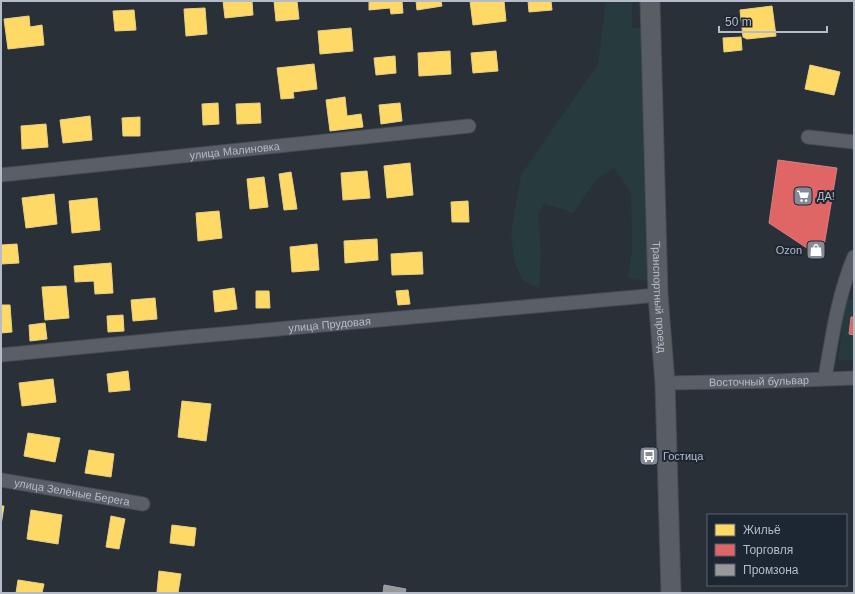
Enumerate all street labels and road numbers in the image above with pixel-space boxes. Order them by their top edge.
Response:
street label: улица Малиновка [189,140,281,161]
street label: Транспортный проезд [651,241,669,354]
street label: улица Прудовая [288,315,371,334]
street label: Восточный бульвар [709,374,809,388]
street label: улица Зелёные Берега [13,476,132,508]

